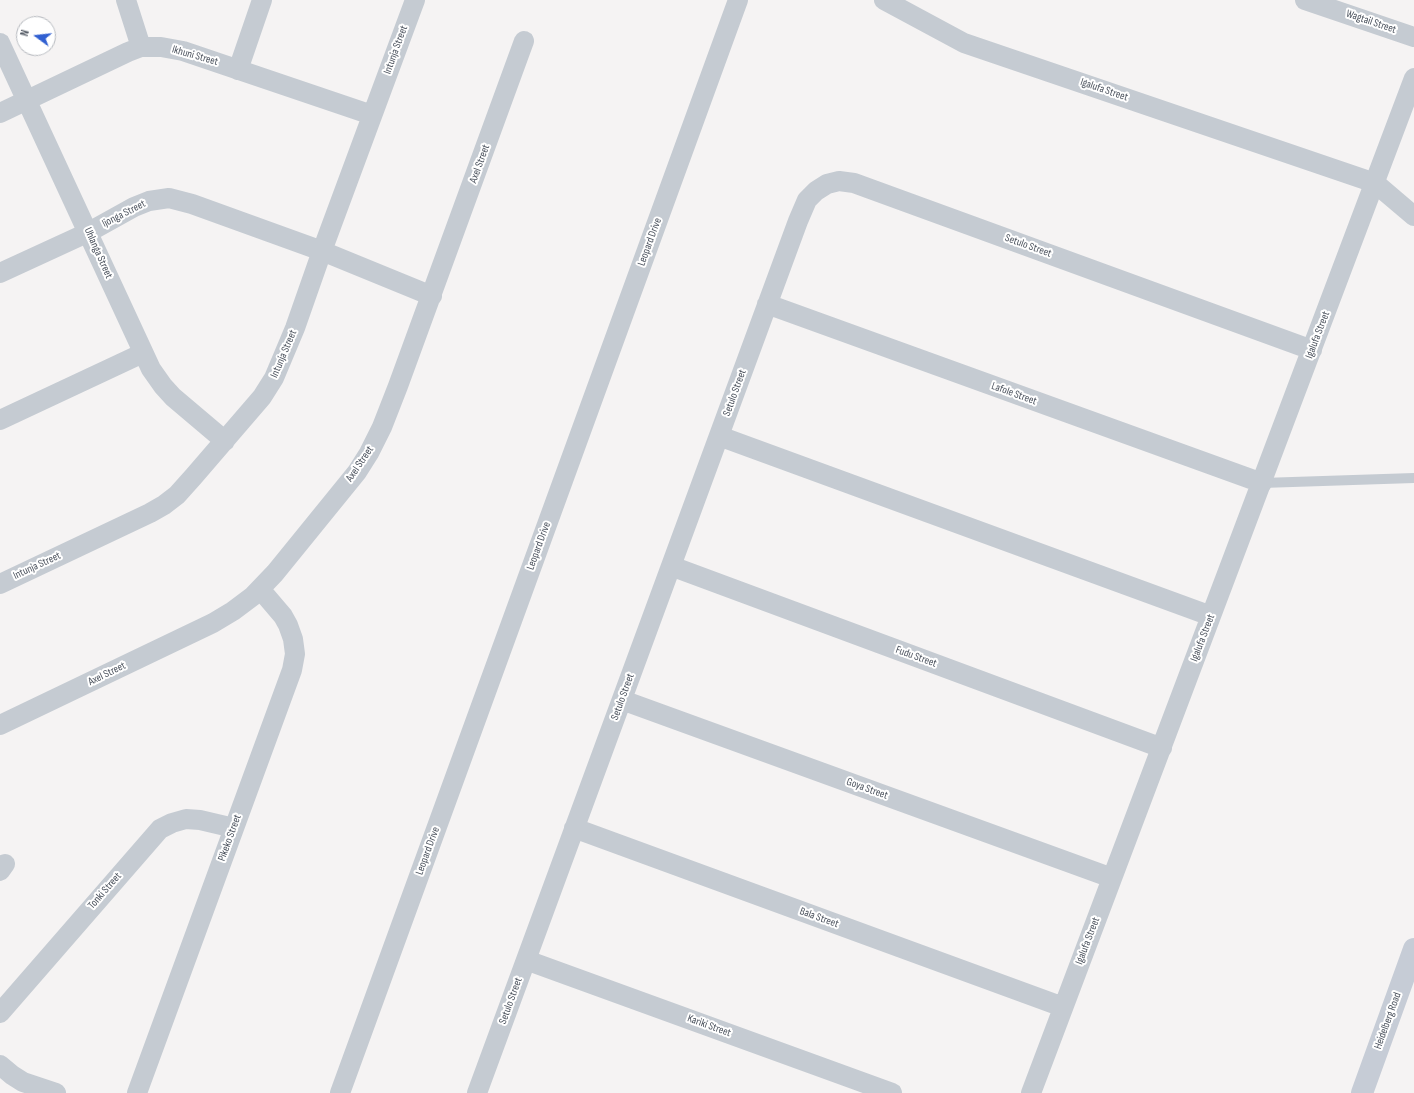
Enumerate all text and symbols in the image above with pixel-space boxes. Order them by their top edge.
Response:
street label: Wagtail Street [1344,7,1398,37]
north arrow [16,16,56,56]
street label: Intunja Street [381,24,411,76]
text: N [18,29,32,38]
street label: Ikhuni Street [170,43,220,69]
street label: Igalufa Street [1078,76,1130,104]
street label: Axel Street [467,143,493,185]
street label: Ijonga Street [100,197,148,231]
street label: Leopard Drive [635,216,665,268]
street label: Uhlanga Street [81,225,115,281]
street label: Setulo Street [1003,231,1053,261]
street label: Igalufa Street [1303,309,1333,361]
street label: Intunja Street [268,328,300,380]
street label: Setulo Street [720,368,750,418]
street label: Lafole Street [990,380,1038,408]
street label: Axel Street [343,444,377,484]
street label: Leopard Drive [524,520,554,572]
street label: Intunja Street [11,549,63,583]
street label: Igalufa Street [1188,612,1218,664]
street label: Fudu Street [894,643,938,671]
street label: Axel Street [86,659,128,689]
street label: Setulo Street [608,672,638,722]
street label: Goya Street [844,775,890,803]
street label: Pikeko Street [215,813,245,863]
street label: Leopard Drive [413,825,443,877]
street label: Tonki Street [86,870,124,912]
street label: Bala Street [798,905,840,931]
street label: Igalufa Street [1073,915,1103,967]
street label: Setulo Street [496,976,526,1026]
street label: Heidelberg Road [1372,991,1404,1051]
street label: Kariki Street [685,1012,733,1040]

